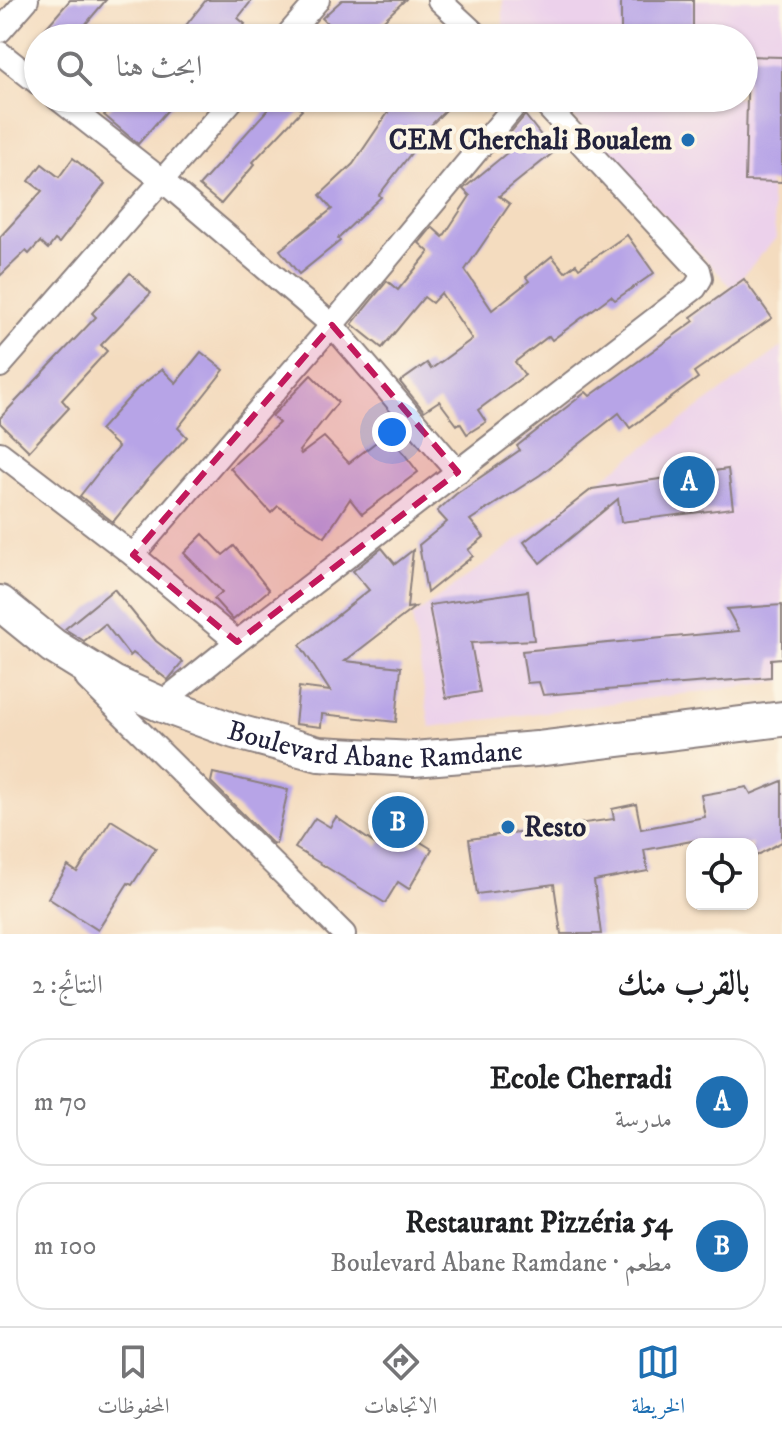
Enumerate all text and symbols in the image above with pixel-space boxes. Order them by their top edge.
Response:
search box [24,24,758,112]
icon: search [52,46,96,90]
text: ابحث هنا [116,49,202,86]
place label: CEM Cherchali Boualem [389,123,672,158]
marker: CEM Cherchali Boualem [679,131,697,149]
your location [372,412,412,452]
pin: A [663,452,715,512]
street label: Boulevard Abane Ramdane [224,713,524,776]
pin: B [372,792,424,852]
place label: Resto [524,810,586,845]
marker: Resto [499,818,517,836]
map controls [686,838,758,910]
button: locate [686,838,758,910]
text: بالقرب منك [617,963,750,1005]
text: النتائج: 2 [32,969,103,1002]
text: Ecole Cherradi [490,1061,672,1098]
text: 70 m [34,1086,87,1119]
text: A [714,1086,730,1119]
text: مدرسة [615,1103,672,1136]
text: Restaurant Pizzéria 54 [405,1205,672,1242]
text: 100 m [34,1230,97,1263]
text: B [714,1230,730,1263]
text: مطعم · Boulevard Abane Ramdane [331,1247,672,1280]
tab: المحفوظات [97,1340,170,1427]
tab: الاتجاهات [364,1340,437,1427]
tab: الخريطة [631,1340,685,1427]

